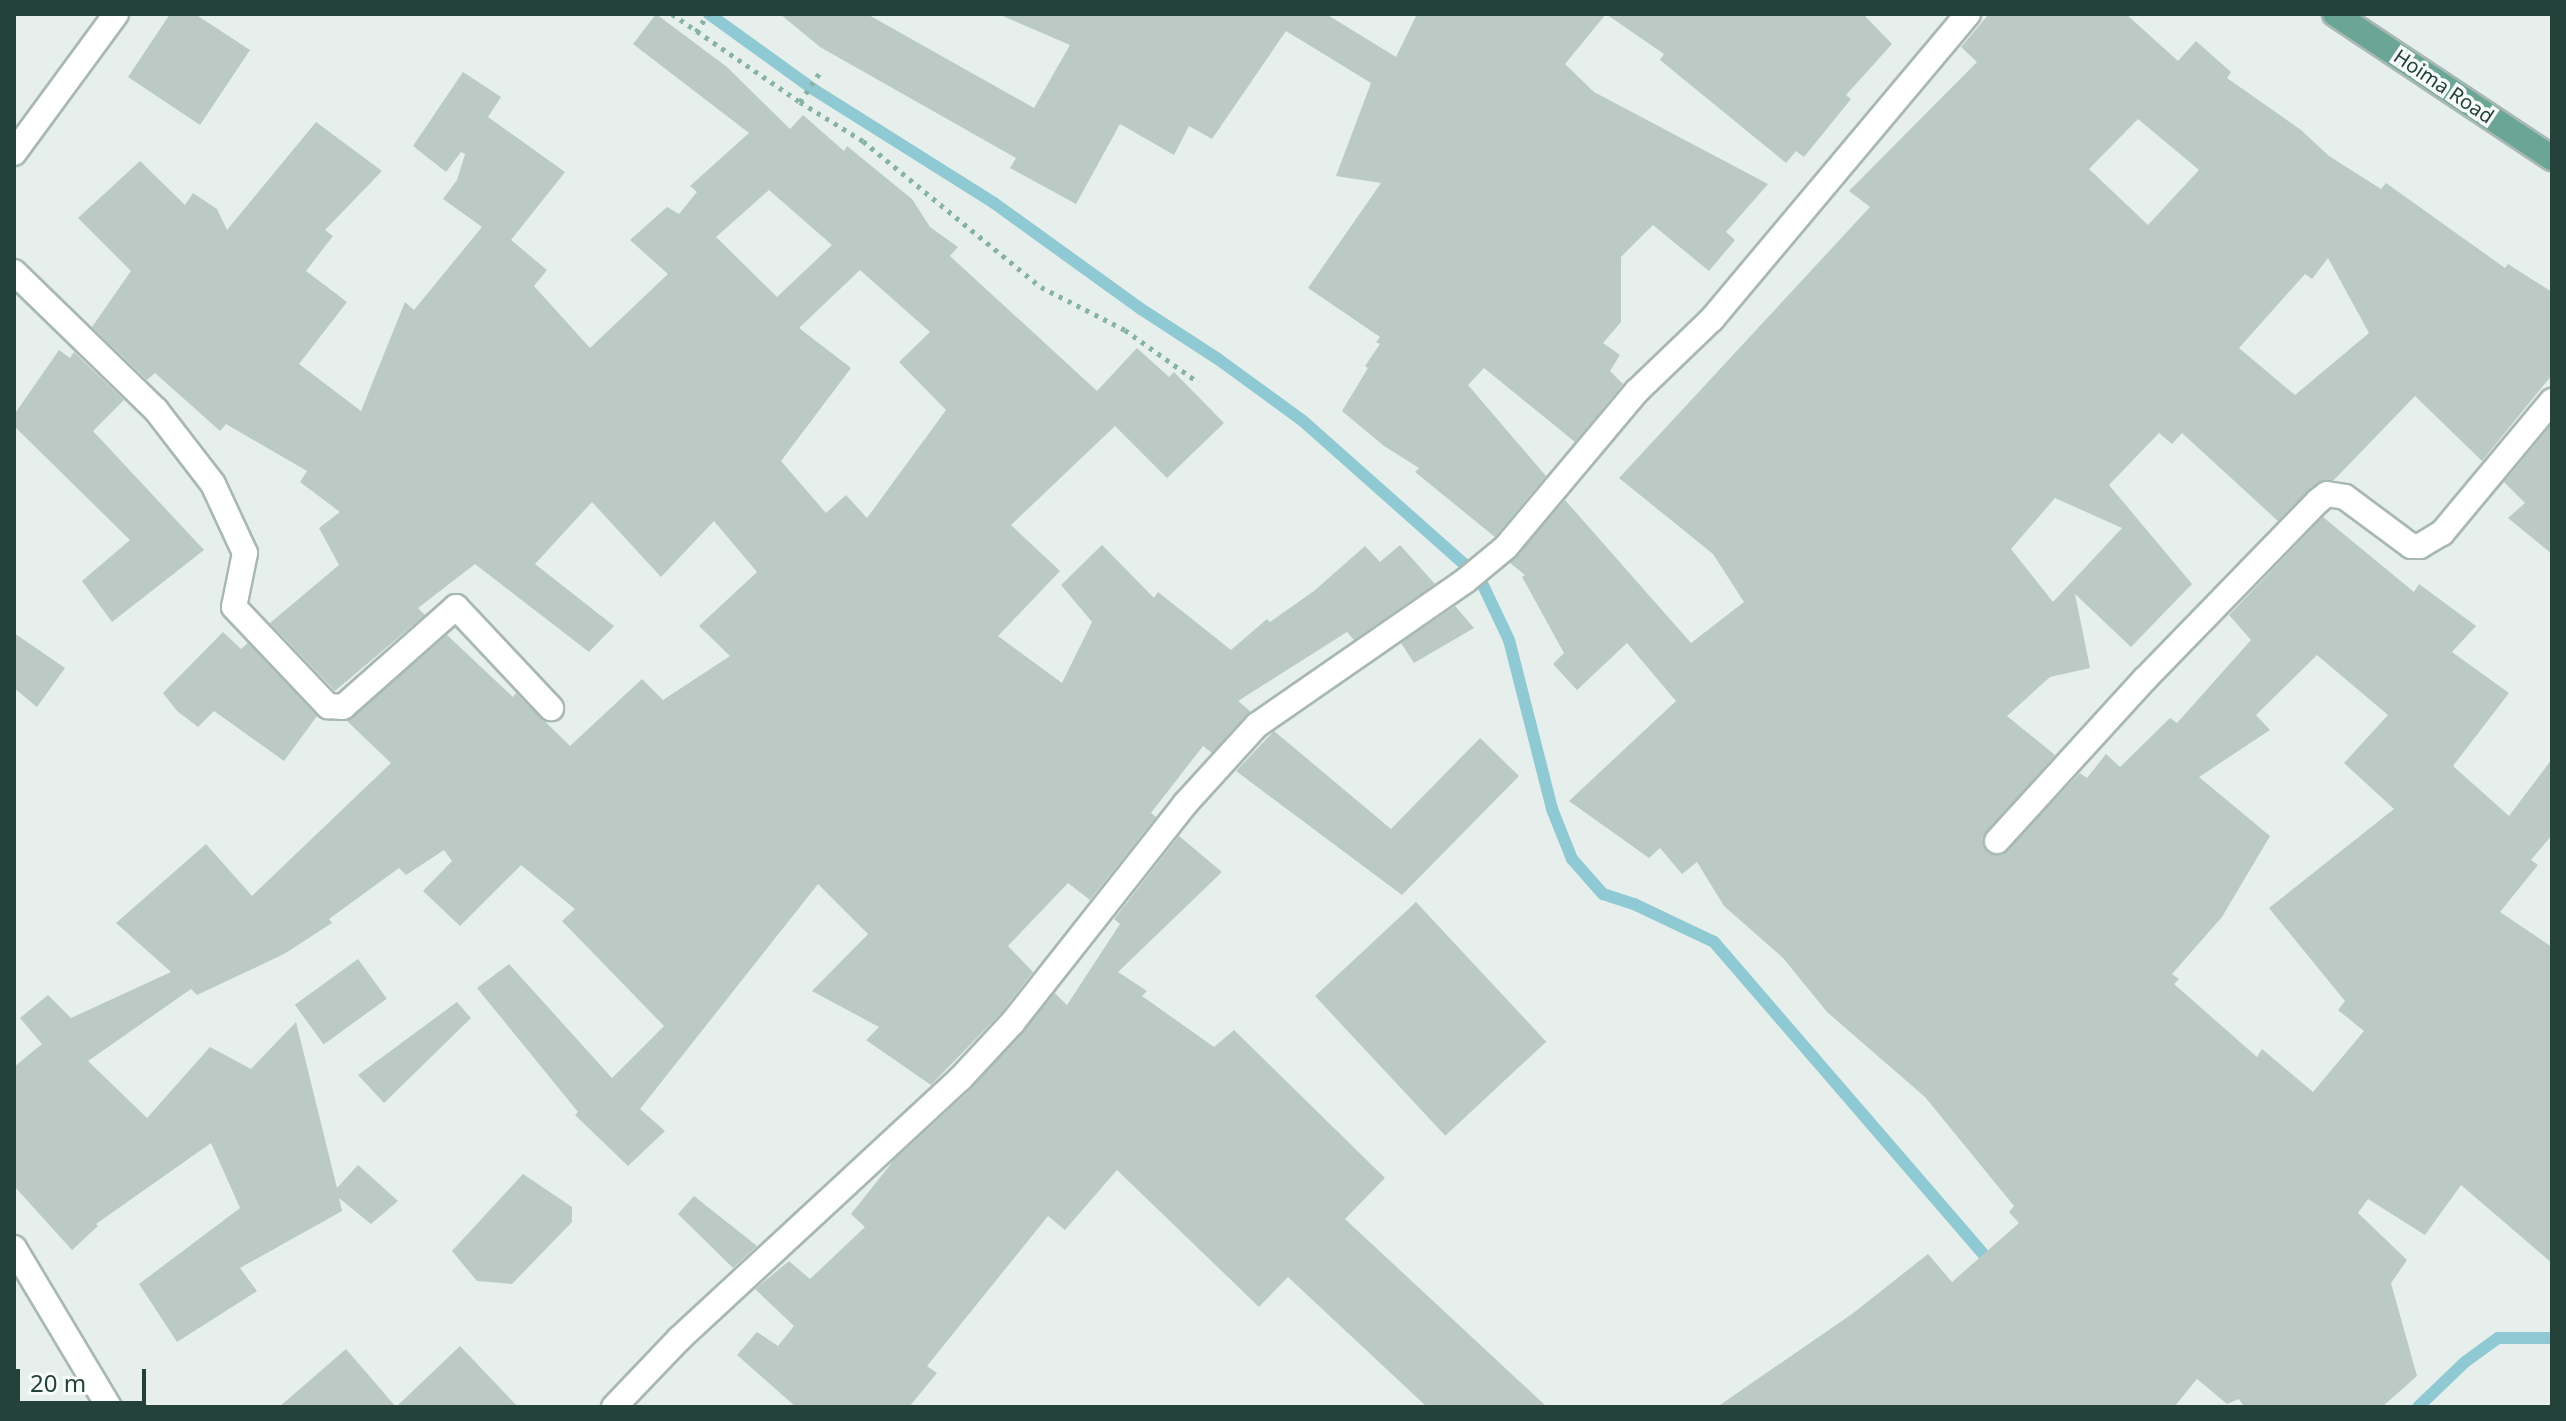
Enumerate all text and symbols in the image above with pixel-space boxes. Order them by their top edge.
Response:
street label: Hoima Road [2390,44,2498,128]
scale bar [20,1353,150,1403]
text: 20 m [30,1366,86,1399]

